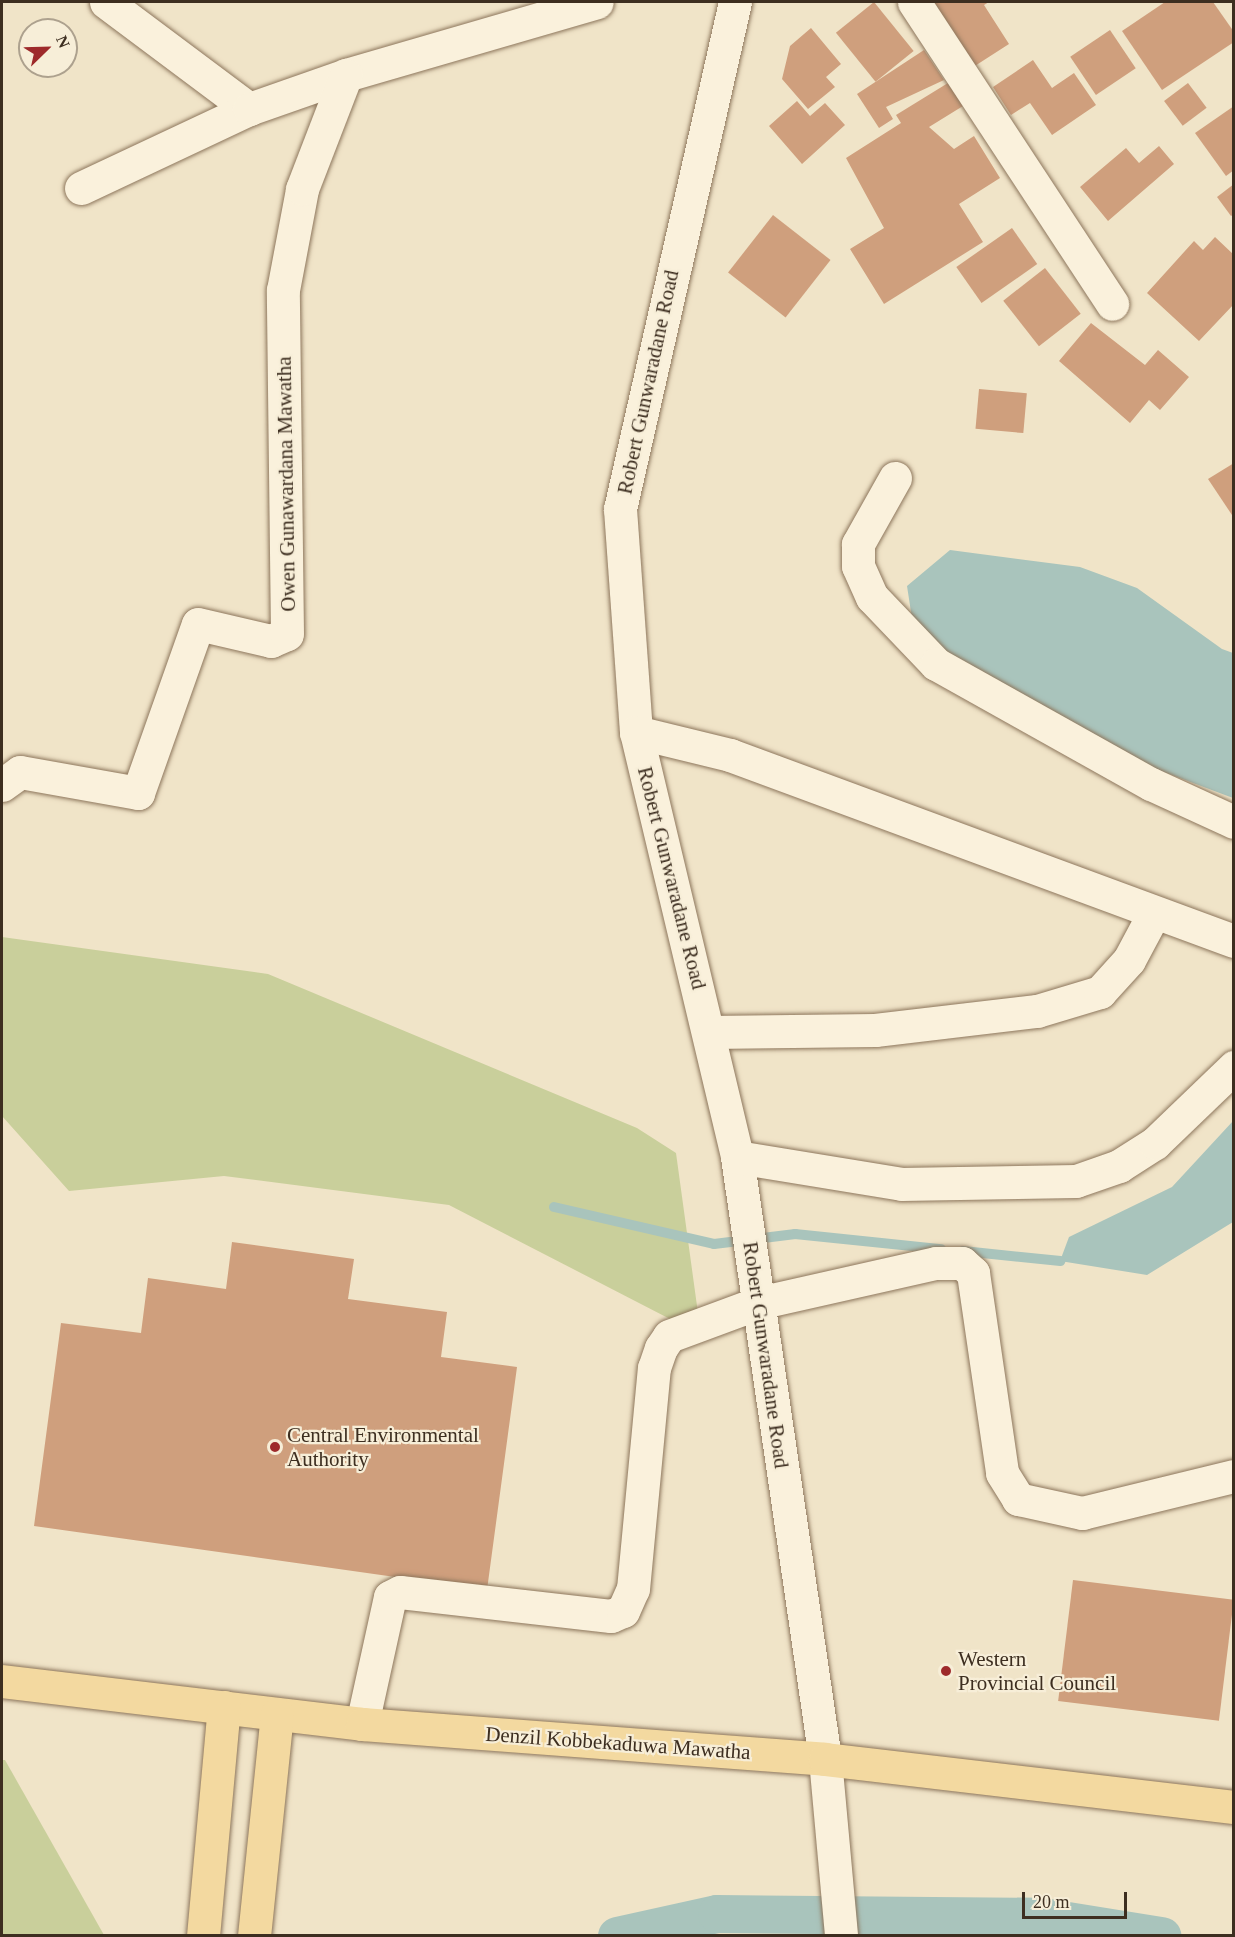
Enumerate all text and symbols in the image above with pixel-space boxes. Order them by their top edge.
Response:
north arrow [18,18,78,78]
text: N [53,33,73,50]
street label: Robert Gunwaradane Road [612,268,684,496]
street label: Owen Gunawardana Mawatha [271,356,301,612]
street label: Robert Gunwaradane Road [632,764,712,992]
street label: Robert Gunwaradane Road [738,1240,794,1470]
place label: Central Environmental Authority [287,1422,479,1472]
marker: Central Environmental Authority [268,1440,282,1454]
place label: Western Provincial Council [958,1646,1116,1696]
marker: Western Provincial Council [939,1664,953,1678]
street label: Denzil Kobbekaduwa Mawatha [484,1721,752,1765]
scale bar [1025,1880,1130,1918]
text: 20 m [1033,1892,1070,1912]

